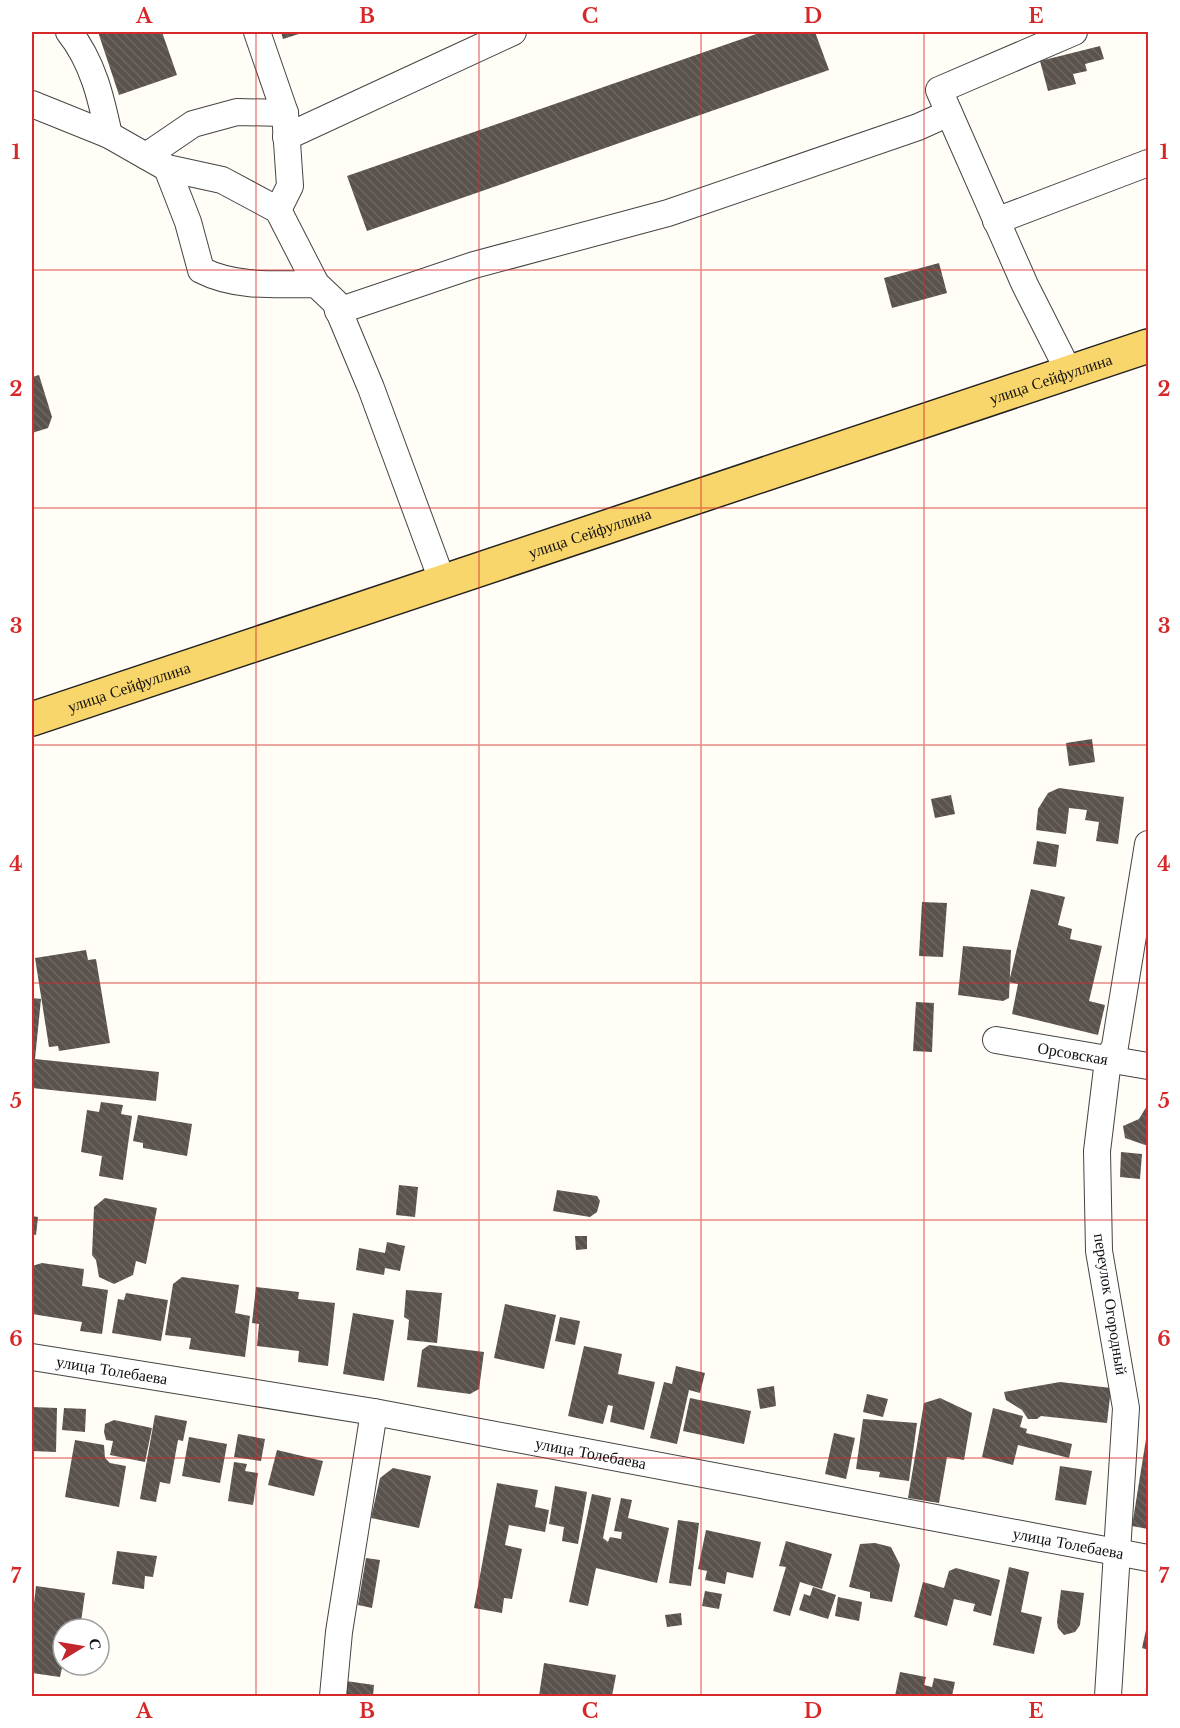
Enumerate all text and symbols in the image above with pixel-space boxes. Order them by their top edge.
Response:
text: A [135,4,153,28]
text: B [359,4,375,28]
text: C [582,4,598,28]
text: D [804,4,822,28]
text: E [1028,4,1044,28]
text: 1 [12,140,21,164]
text: 1 [1160,140,1169,164]
street label: улица Сейфуллина [987,349,1115,408]
text: 2 [9,377,23,401]
text: 2 [1157,377,1171,401]
street label: улица Сейфуллина [526,503,654,562]
text: 3 [10,614,22,638]
text: 3 [1158,614,1170,638]
street label: улица Сейфуллина [65,657,193,716]
text: 4 [9,852,23,876]
text: 4 [1157,852,1171,876]
street label: Орсовская [1036,1037,1110,1069]
text: 5 [10,1089,22,1113]
text: 5 [1158,1089,1170,1113]
street label: переулок Огородный [1090,1232,1132,1377]
text: 6 [9,1327,23,1351]
text: 6 [1157,1327,1171,1351]
street label: улица Толебаева [55,1351,169,1389]
street label: улица Толебаева [534,1433,648,1473]
street label: улица Толебаева [1011,1523,1125,1563]
text: 7 [11,1564,22,1588]
text: 7 [1159,1564,1170,1588]
north arrow [51,1617,111,1677]
text: С [85,1637,107,1652]
text: A [135,1699,153,1723]
text: B [359,1699,375,1723]
text: C [582,1699,598,1723]
text: D [804,1699,822,1723]
text: E [1028,1699,1044,1723]

